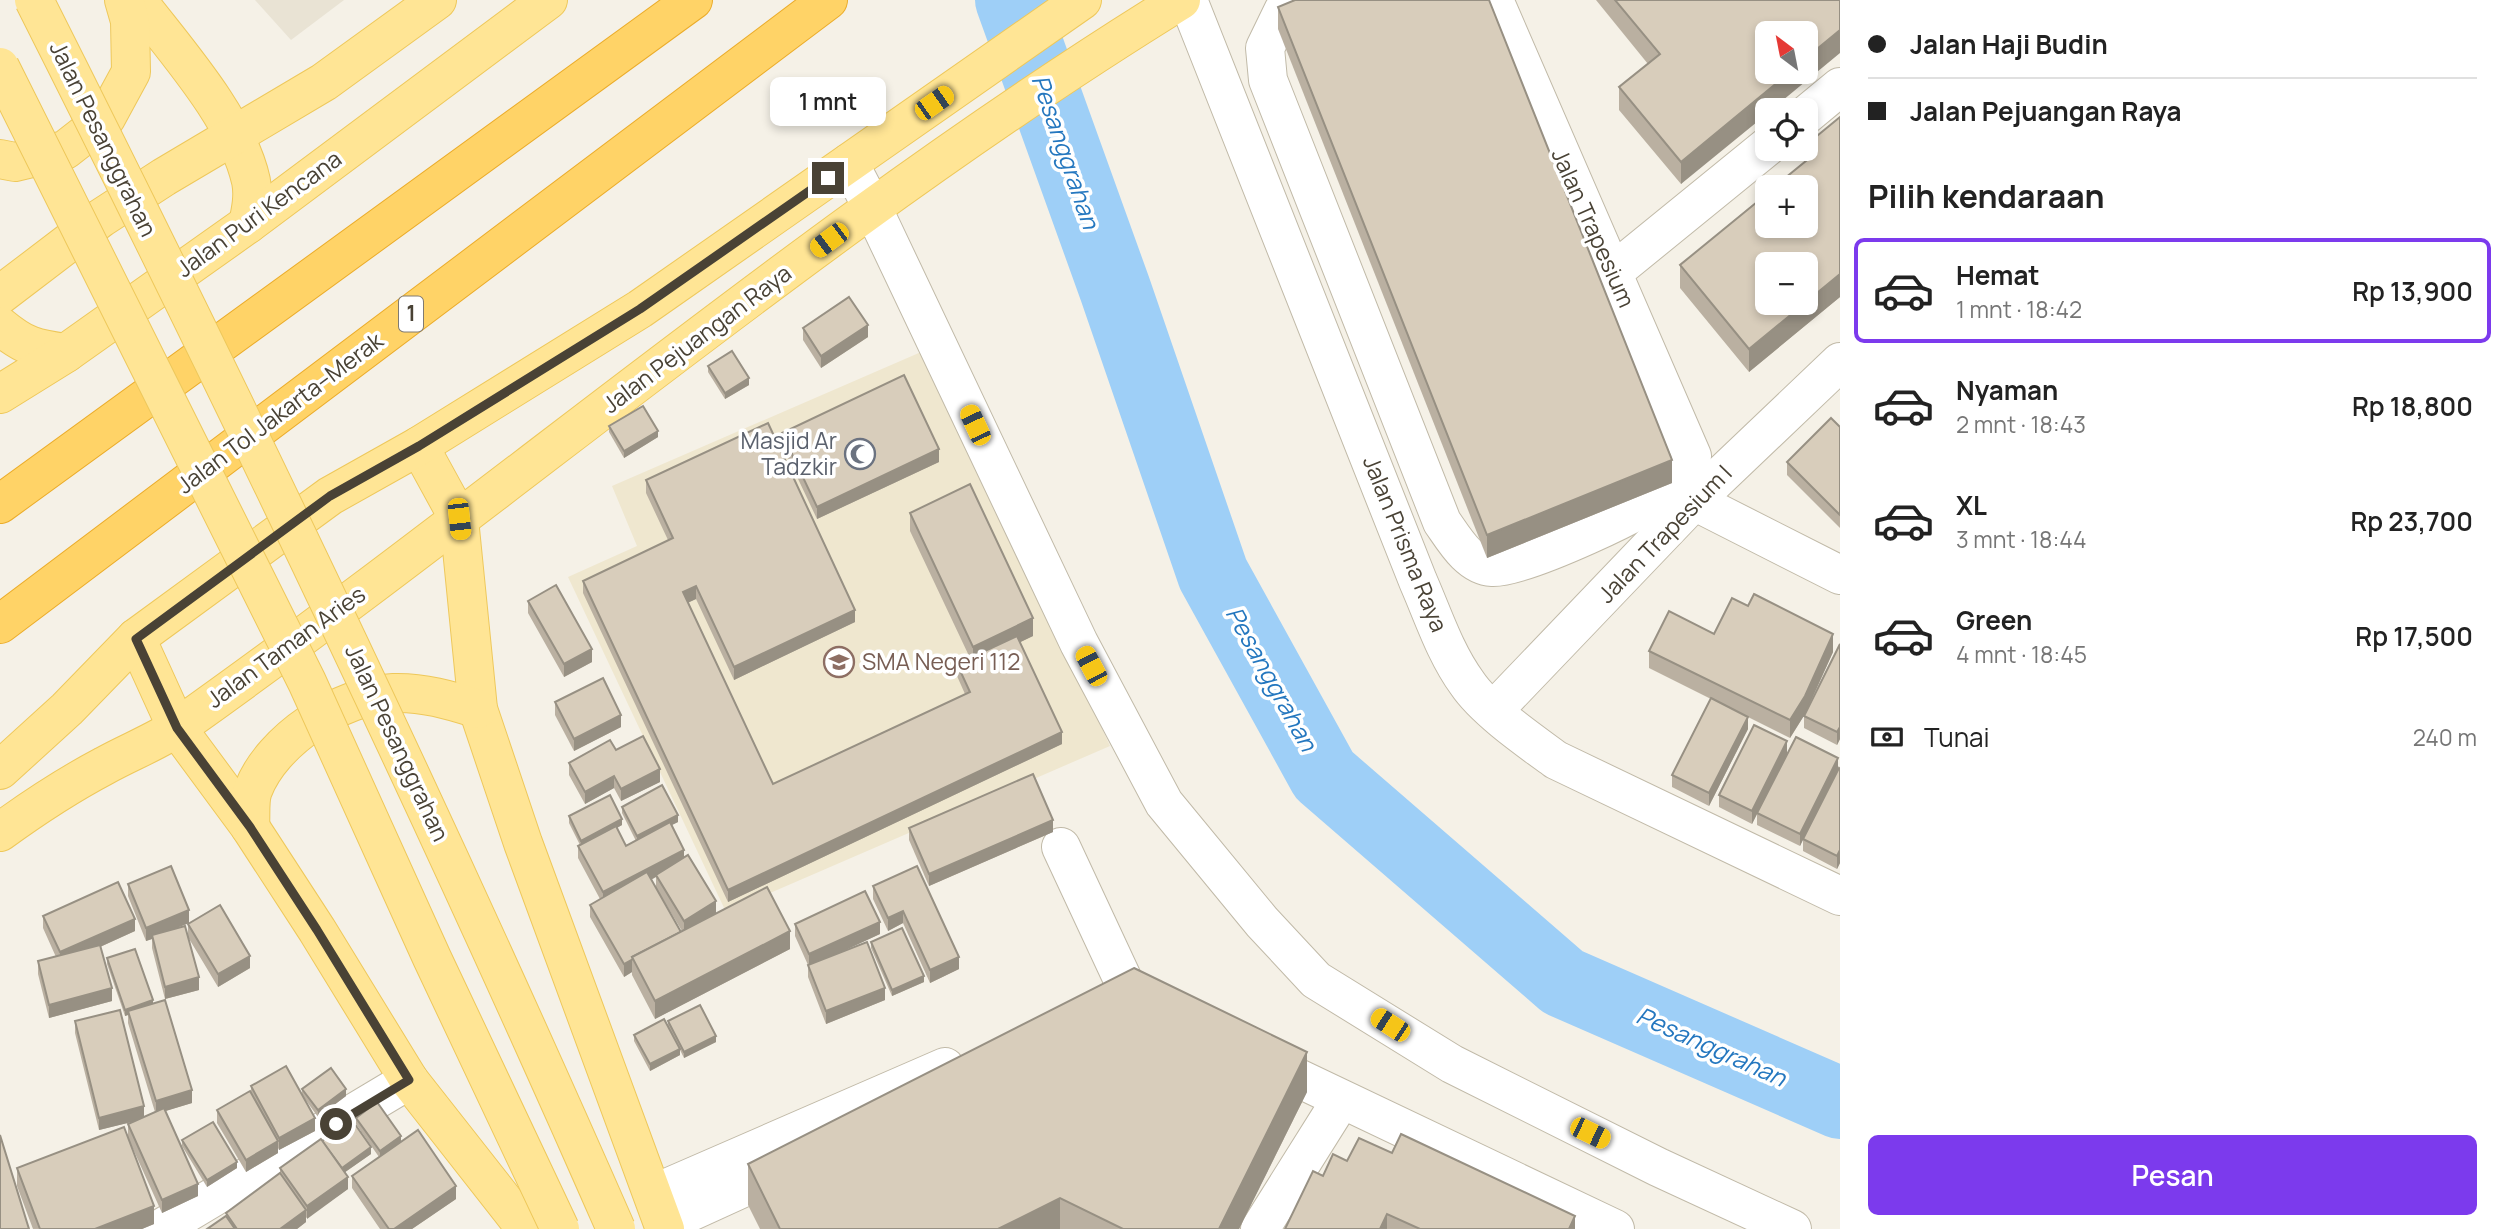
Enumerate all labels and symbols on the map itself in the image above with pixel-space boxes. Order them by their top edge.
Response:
north arrow [1755,21,1818,84]
street label: Jalan Pesanggrahan [43,36,165,242]
water label: Pesanggrahan [1025,70,1108,233]
callout: 1 mnt [770,76,886,125]
car [911,82,958,124]
street label: Jalan Puri Kencana [169,142,347,284]
street label: Jalan Trapesium [1545,143,1643,312]
route end [812,162,844,194]
car [806,219,853,261]
street label: Jalan Pejuangan Raya [595,257,797,420]
road number: 1 [399,296,423,332]
street label: Jalan Tol Jakarta–Merak [170,324,389,500]
car [957,402,994,448]
place label: Masjid Ar Tadzkir [741,424,837,482]
mosque icon: Masjid Ar Tadzkir [843,437,877,471]
street label: Jalan Prisma Raya [1356,451,1456,636]
street label: Jalan Trapesium I [1590,457,1739,609]
car [447,497,472,541]
street label: Jalan Taman Aries [200,578,371,715]
water label: Pesanggrahan [1219,600,1326,757]
street label: Jalan Pesanggrahan [338,639,458,846]
car [1072,643,1111,689]
school or university icon: SMA Negeri 112 [822,645,856,679]
place label: SMA Negeri 112 [862,645,1020,677]
water label: Pesanggrahan [1632,998,1792,1094]
car [1367,1005,1414,1045]
route start [320,1108,352,1140]
car [1567,1114,1614,1152]

